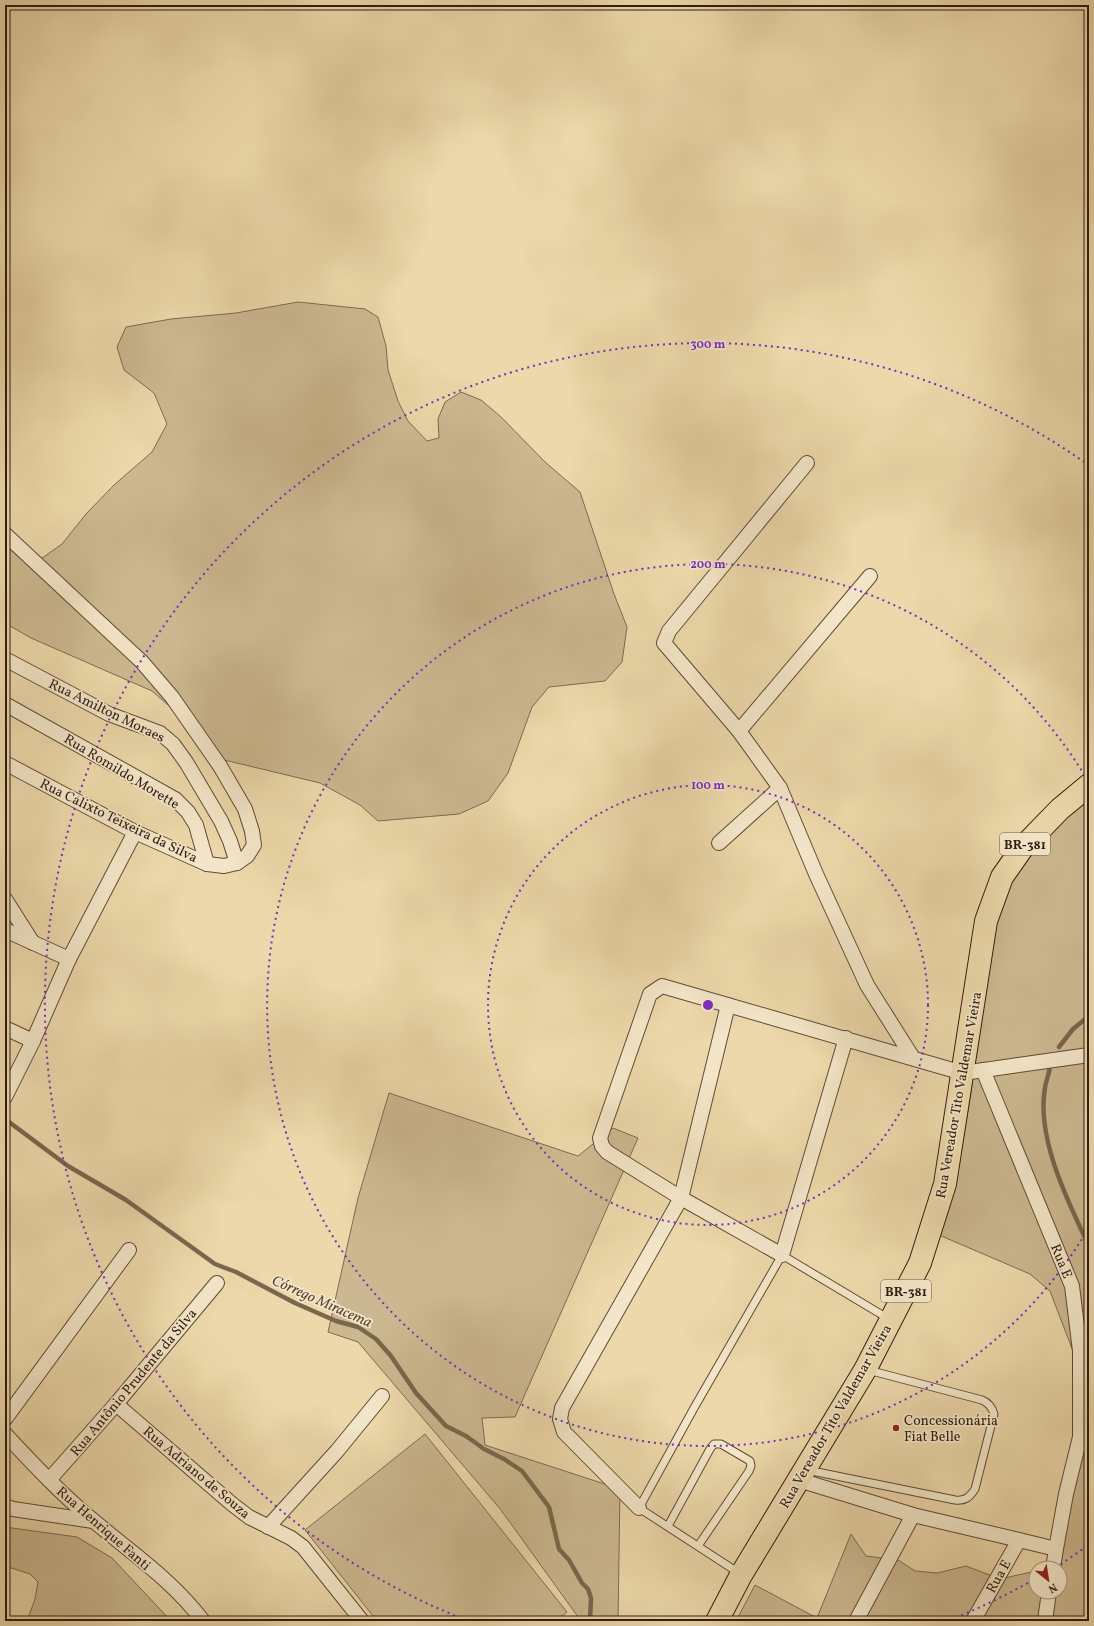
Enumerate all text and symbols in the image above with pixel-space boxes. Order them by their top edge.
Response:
text: 300 m [691,337,726,353]
text: 200 m [690,557,726,573]
street label: Rua Amilton Moraes [45,675,168,748]
street label: Rua Romildo Morette [60,730,183,815]
street label: Rua Calixto Teixeira da Silva [36,775,200,868]
text: 100 m [691,778,725,794]
road number: BR-381 [1000,833,1050,855]
street label: Rua Vereador Tito Valdemar Vieira [932,990,987,1200]
centre of rings [701,998,715,1012]
street label: Rua E [1045,1241,1076,1282]
water label: Córrego Miracema [268,1271,375,1334]
road number: BR-381 [881,1280,931,1302]
street label: Rua Antônio Prudente da Silva [67,1305,202,1461]
street label: Rua Vereador Tito Valdemar Vieira [776,1321,897,1512]
place label: Concessionária Fiat Belle [904,1412,998,1447]
street label: Rua Adriano de Souza [138,1423,254,1524]
marker: Concessionária Fiat Belle [891,1423,901,1433]
street label: Rua Henrique Fanti [52,1483,154,1575]
street label: Rua E [982,1557,1016,1597]
north arrow [1028,1560,1068,1600]
text: N [1045,1579,1059,1596]

